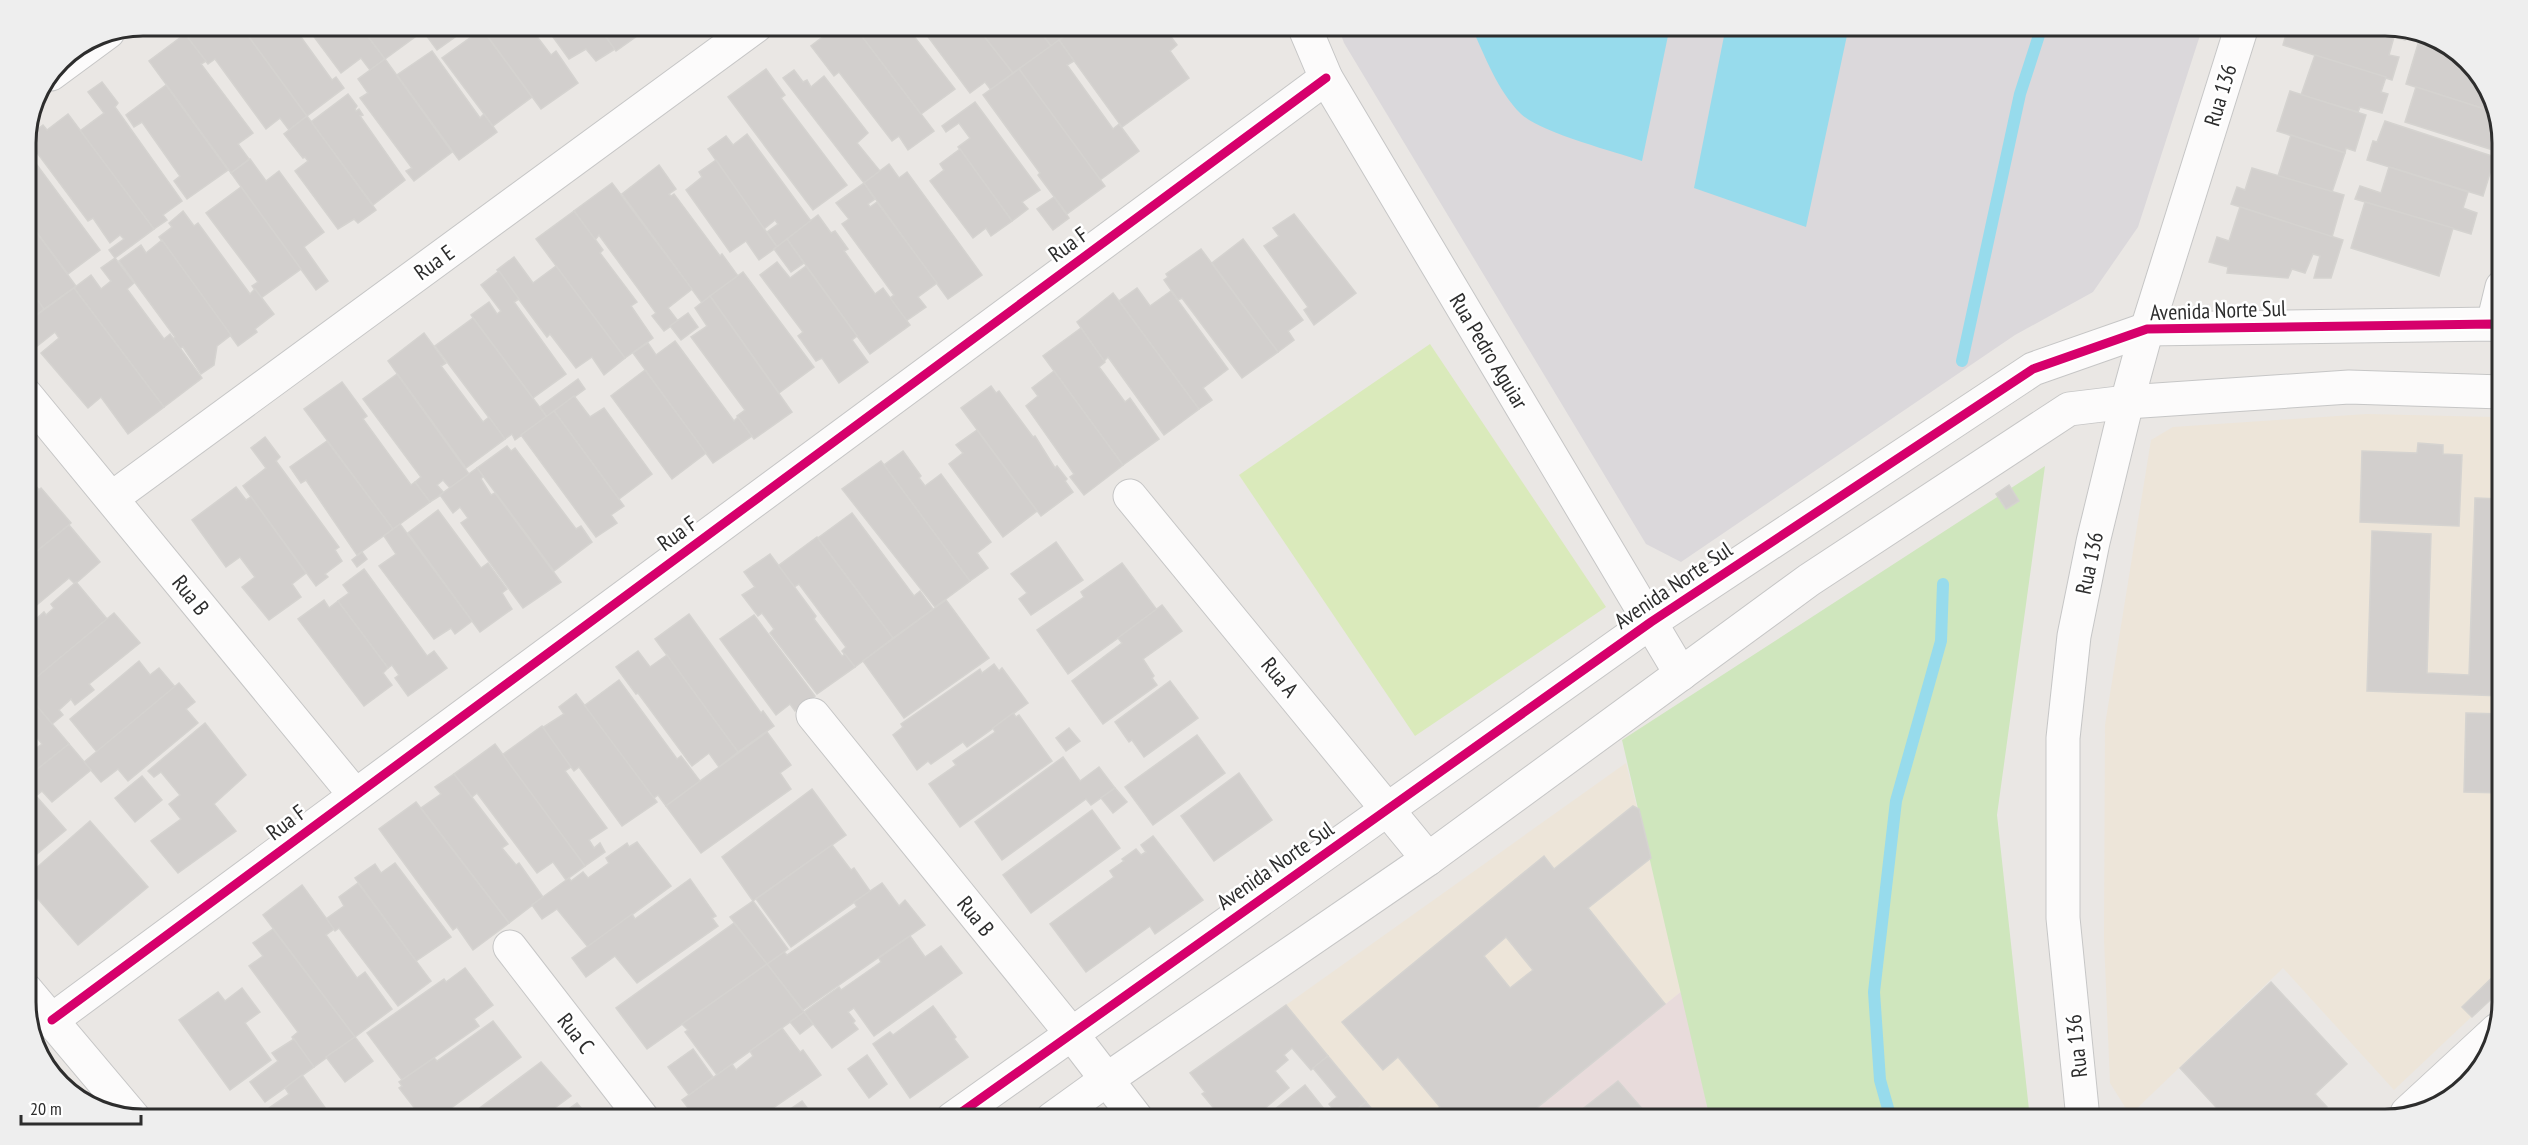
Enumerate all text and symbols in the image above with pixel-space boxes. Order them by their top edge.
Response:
street label: Rua 136 [2197,61,2243,129]
street label: Rua F [1043,220,1093,268]
street label: Rua E [408,238,460,286]
street label: Rua Pedro Aguiar [1444,288,1534,414]
street label: Avenida Norte Sul [2149,294,2288,326]
street label: Rua F [652,509,702,557]
street label: Rua 136 [2069,529,2109,597]
street label: Avenida Norte Sul [1609,535,1738,635]
street label: Rua B [166,569,216,621]
street label: Rua A [1255,651,1305,703]
street label: Rua F [261,798,311,846]
street label: Avenida Norte Sul [1211,814,1340,916]
street label: Rua B [951,890,1001,942]
street label: Rua C [552,1007,600,1059]
street label: Rua 136 [2059,1013,2093,1079]
scale bar [21,1088,141,1126]
text: 20 m [30,1097,62,1120]

